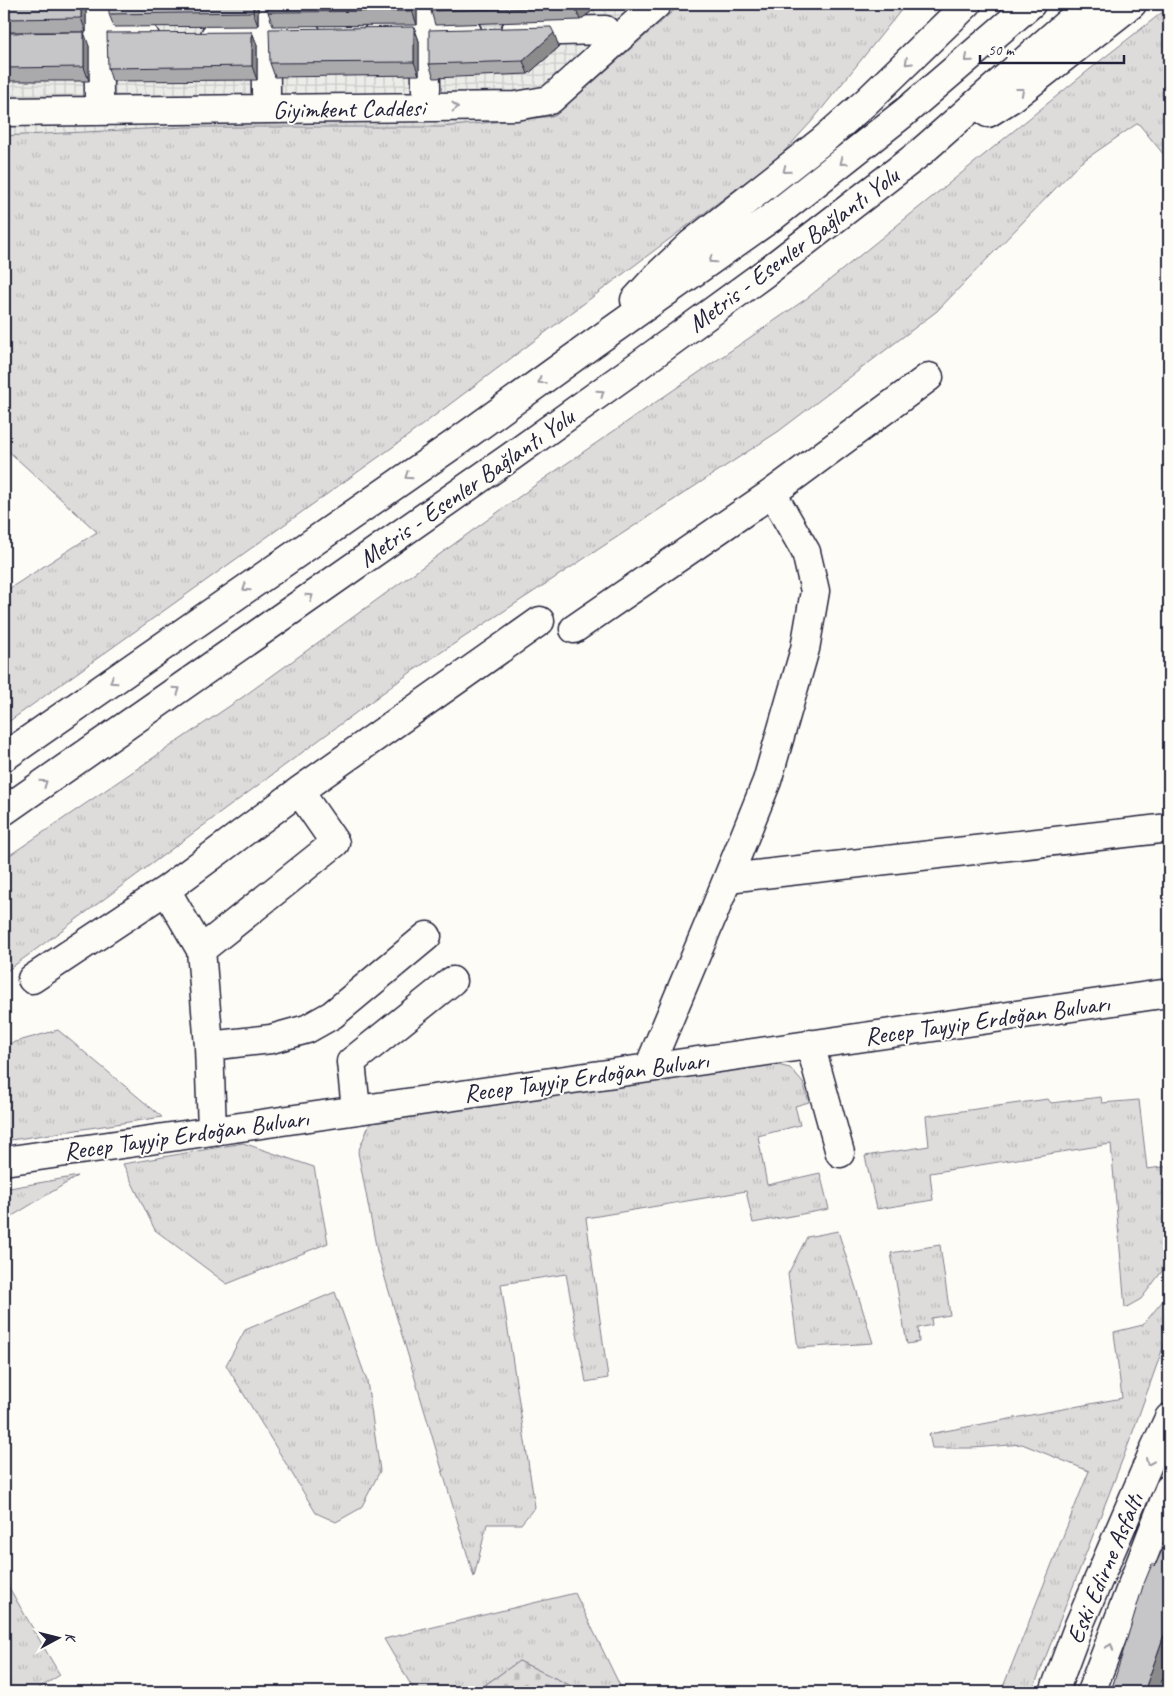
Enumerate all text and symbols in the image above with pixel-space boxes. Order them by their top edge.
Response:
scale bar [980,32,1124,64]
text: 50 m [988,41,1015,60]
one-way arrow [965,53,974,62]
one-way arrow [904,56,913,65]
one-way arrow [1015,88,1024,96]
street label: Giyimkent Caddesi [273,92,429,126]
one-way arrow [452,102,459,112]
one-way arrow [839,157,848,166]
street label: Metris - Esenler Bağlantı Yolu [682,159,907,340]
one-way arrow [783,165,792,173]
one-way arrow [709,254,718,263]
one-way arrow [537,375,546,385]
one-way arrow [595,390,604,399]
street label: Metris - Esenler Bağlantı Yolu [352,400,582,574]
one-way arrow [404,469,413,479]
one-way arrow [242,582,252,591]
one-way arrow [304,594,314,603]
one-way arrow [109,675,118,684]
one-way arrow [171,687,181,696]
one-way arrow [38,780,48,789]
street label: Recep Tayyip Erdoğan Bulvarı [863,987,1113,1053]
street label: Recep Tayyip Erdoğan Bulvarı [462,1044,712,1110]
street label: Recep Tayyip Erdoğan Bulvarı [62,1102,312,1168]
one-way arrow [1144,1457,1155,1466]
street label: Eski Edirne Asfaltı [1059,1487,1151,1648]
north arrow [32,1614,82,1664]
text: K [62,1632,80,1644]
one-way arrow [1104,1643,1114,1652]

